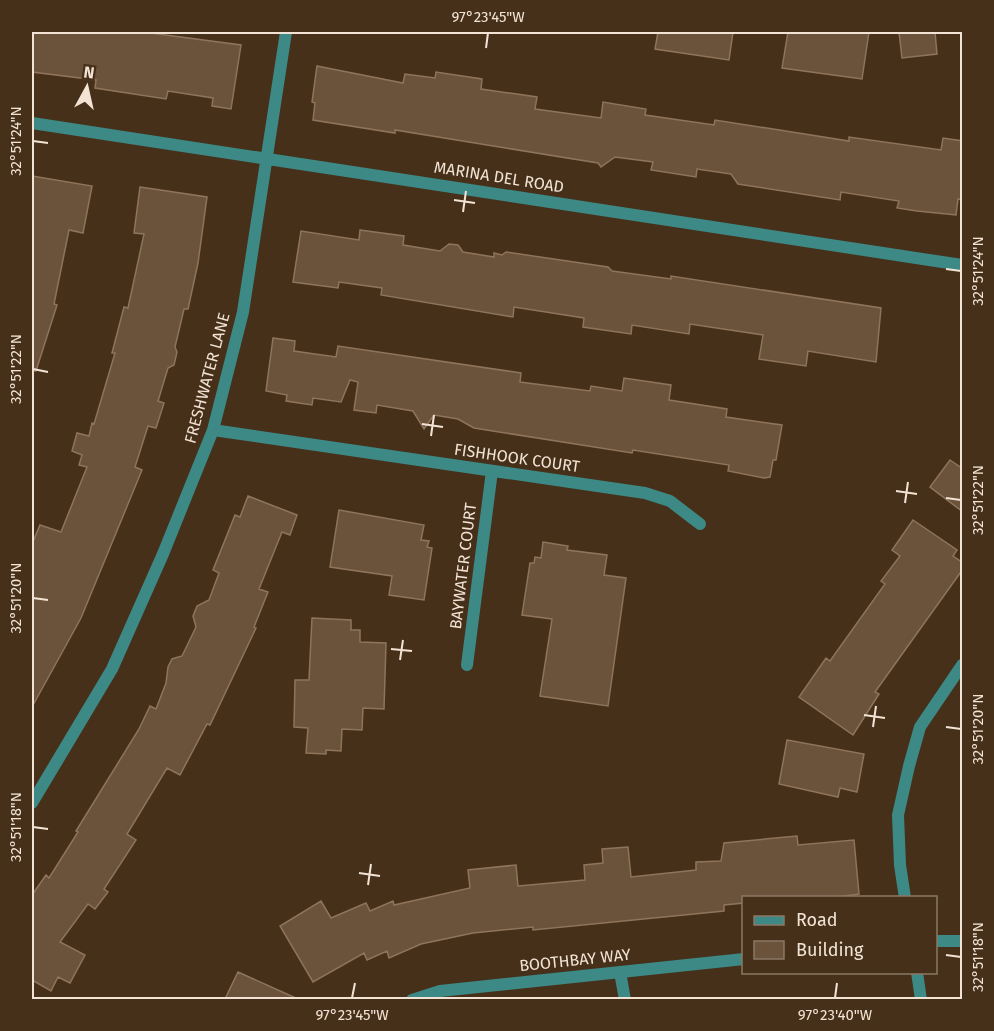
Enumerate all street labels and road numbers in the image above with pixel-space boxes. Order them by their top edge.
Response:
street label: MARINA DEL ROAD [433,157,565,197]
street label: FRESHWATER LANE [180,311,234,445]
street label: FISHHOOK COURT [453,440,582,476]
street label: BAYWATER COURT [446,501,480,630]
street label: BOOTHBAY WAY [518,945,632,975]

